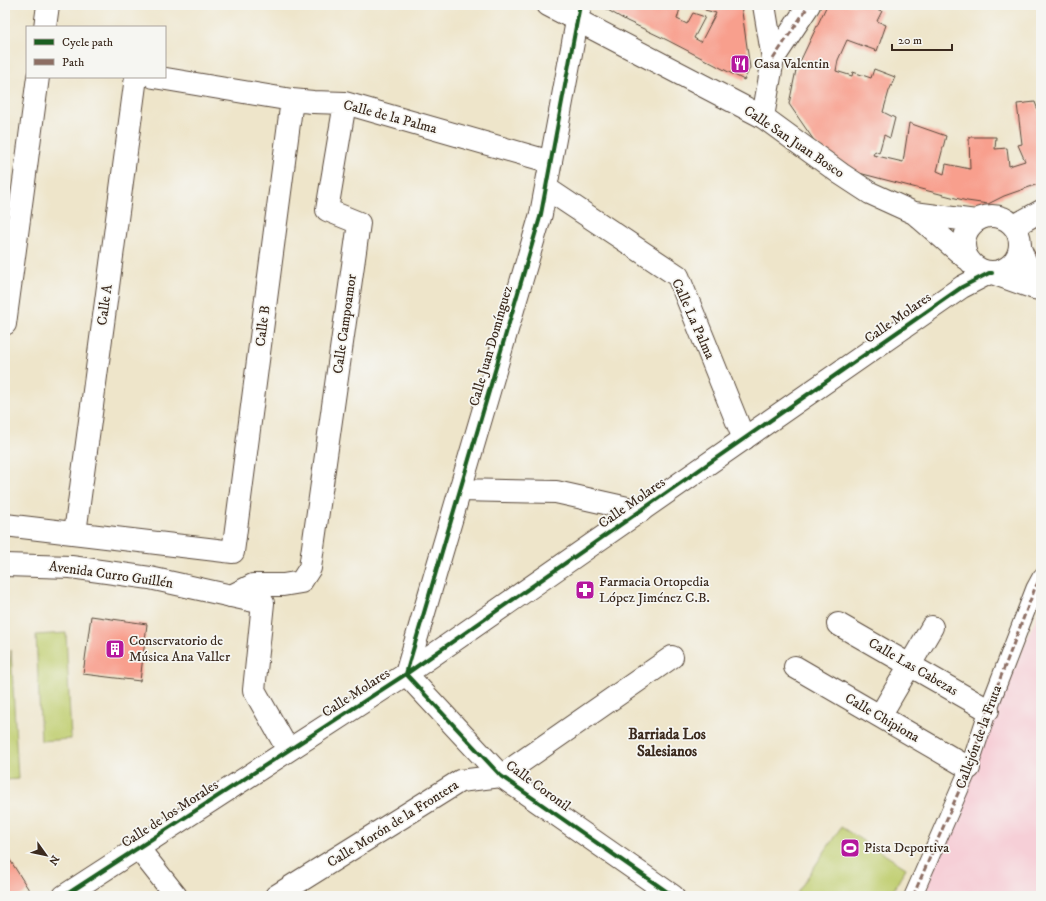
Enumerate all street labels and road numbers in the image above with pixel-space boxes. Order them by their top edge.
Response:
street label: Calle de la Palma [341,96,439,138]
street label: Calle San Juan Bosco [740,102,848,182]
street label: Calle Campoamor [329,272,361,375]
street label: Calle La Palma [667,276,719,362]
street label: Calle A [93,282,117,327]
street label: Calle Juan Domínguez [465,283,517,409]
street label: Calle Molares [861,288,935,348]
street label: Calle B [252,304,274,348]
street label: Calle Molares [595,473,669,533]
street label: Avenida Curro Guillén [48,557,175,593]
street label: Calle Las Cabezas [865,634,961,700]
street label: Calle Molares [319,664,394,722]
street label: Callejón de la Fruta [952,683,1006,791]
street label: Calle Chipiona [841,689,923,747]
street label: Calle Coronil [502,756,575,816]
street label: Calle de los Morales [118,776,222,852]
street label: Calle Morón de la Frontera [324,776,462,872]

